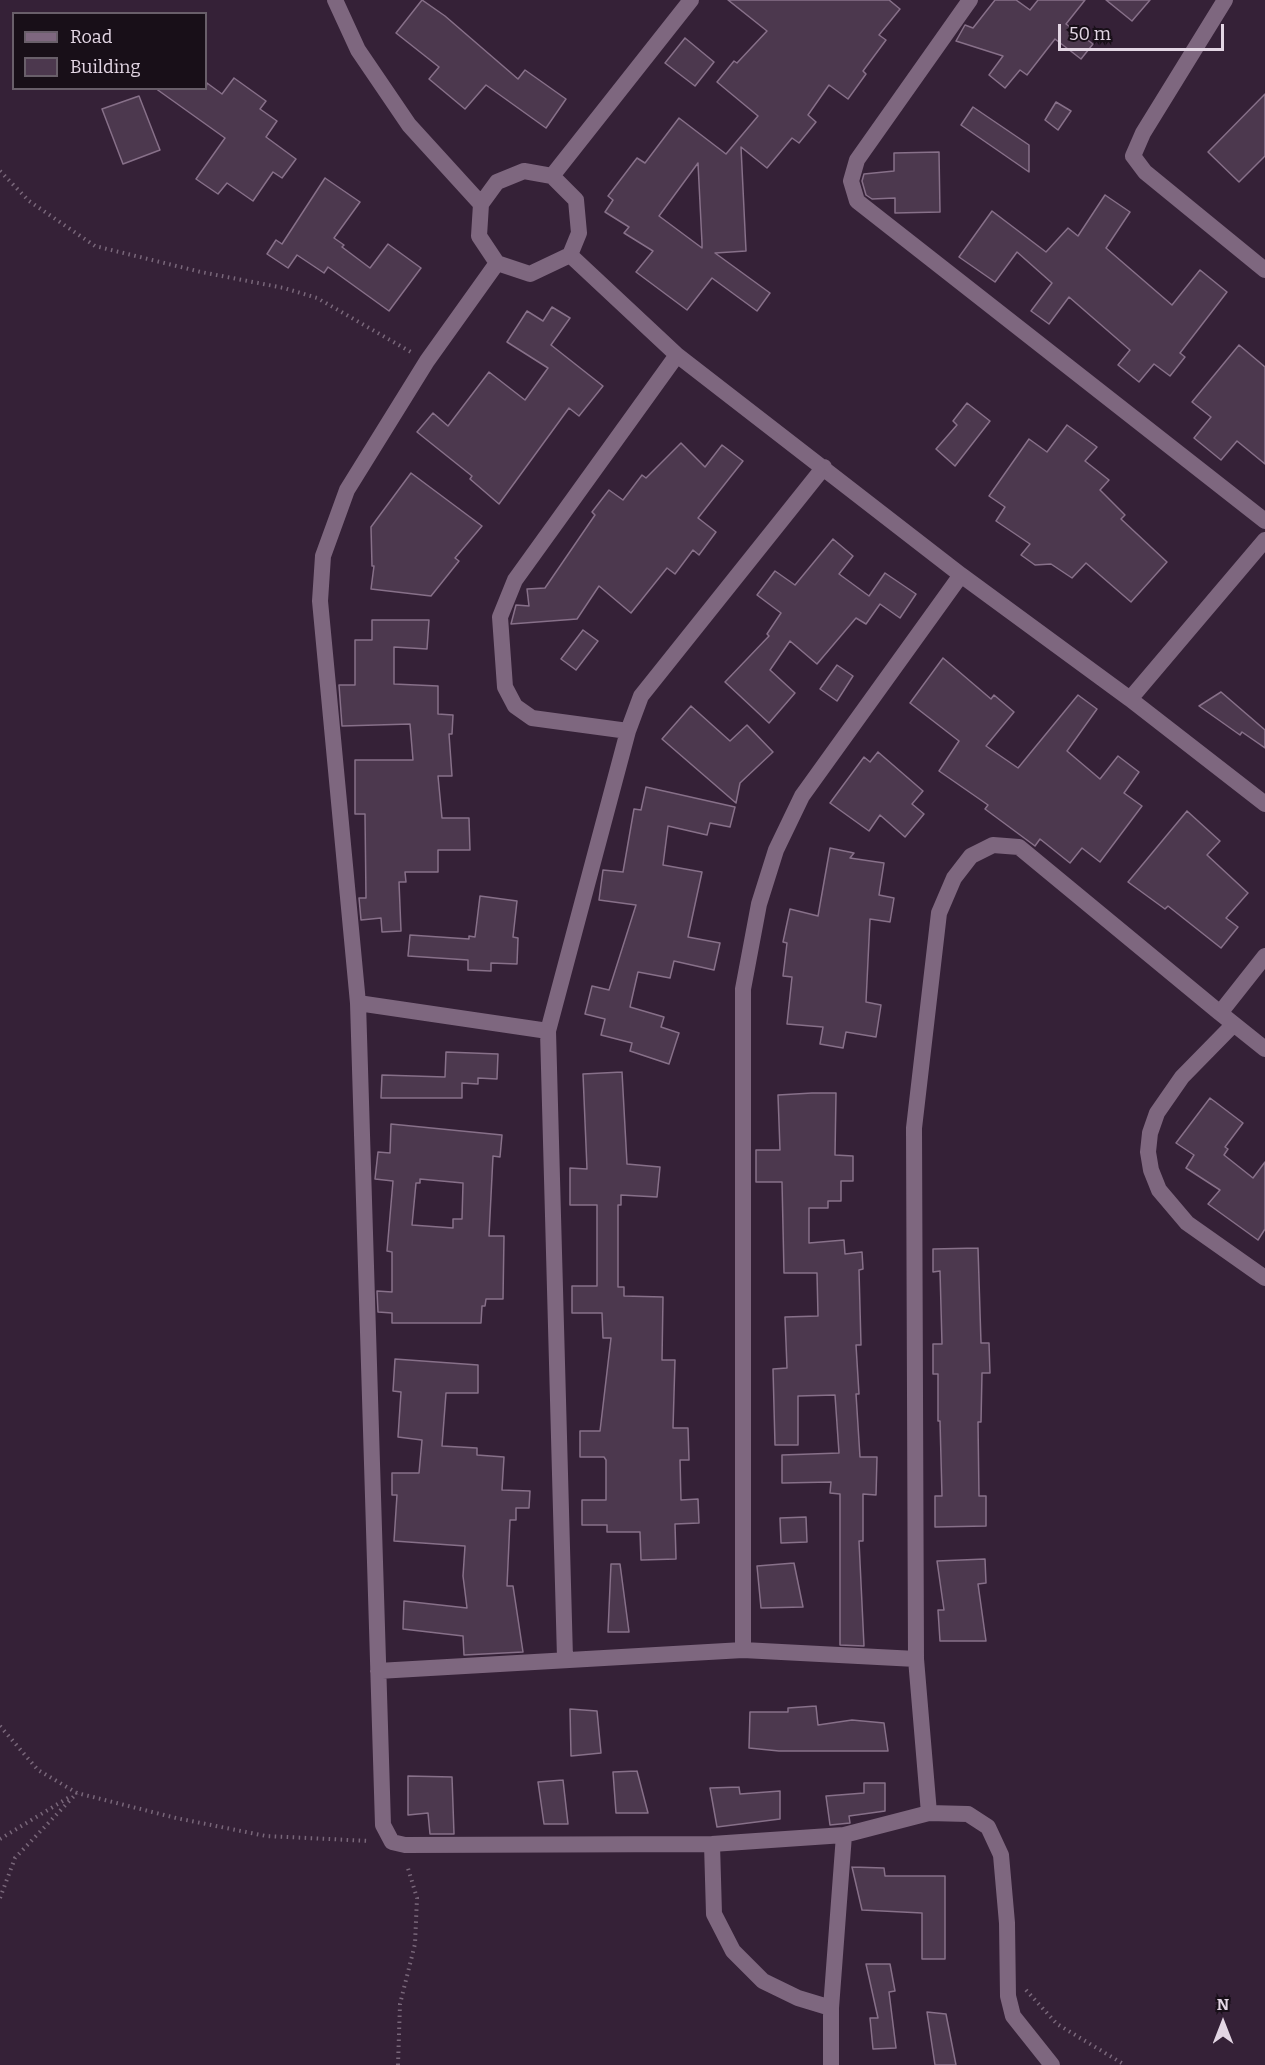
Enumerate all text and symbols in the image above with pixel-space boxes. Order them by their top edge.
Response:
legend [12,12,207,90]
scale bar [1061,12,1228,50]
text: 50 m [1069,23,1111,45]
text: Road [70,26,112,48]
text: Building [70,56,141,78]
north arrow [1193,1993,1253,2053]
text: N [1217,1995,1229,2014]

